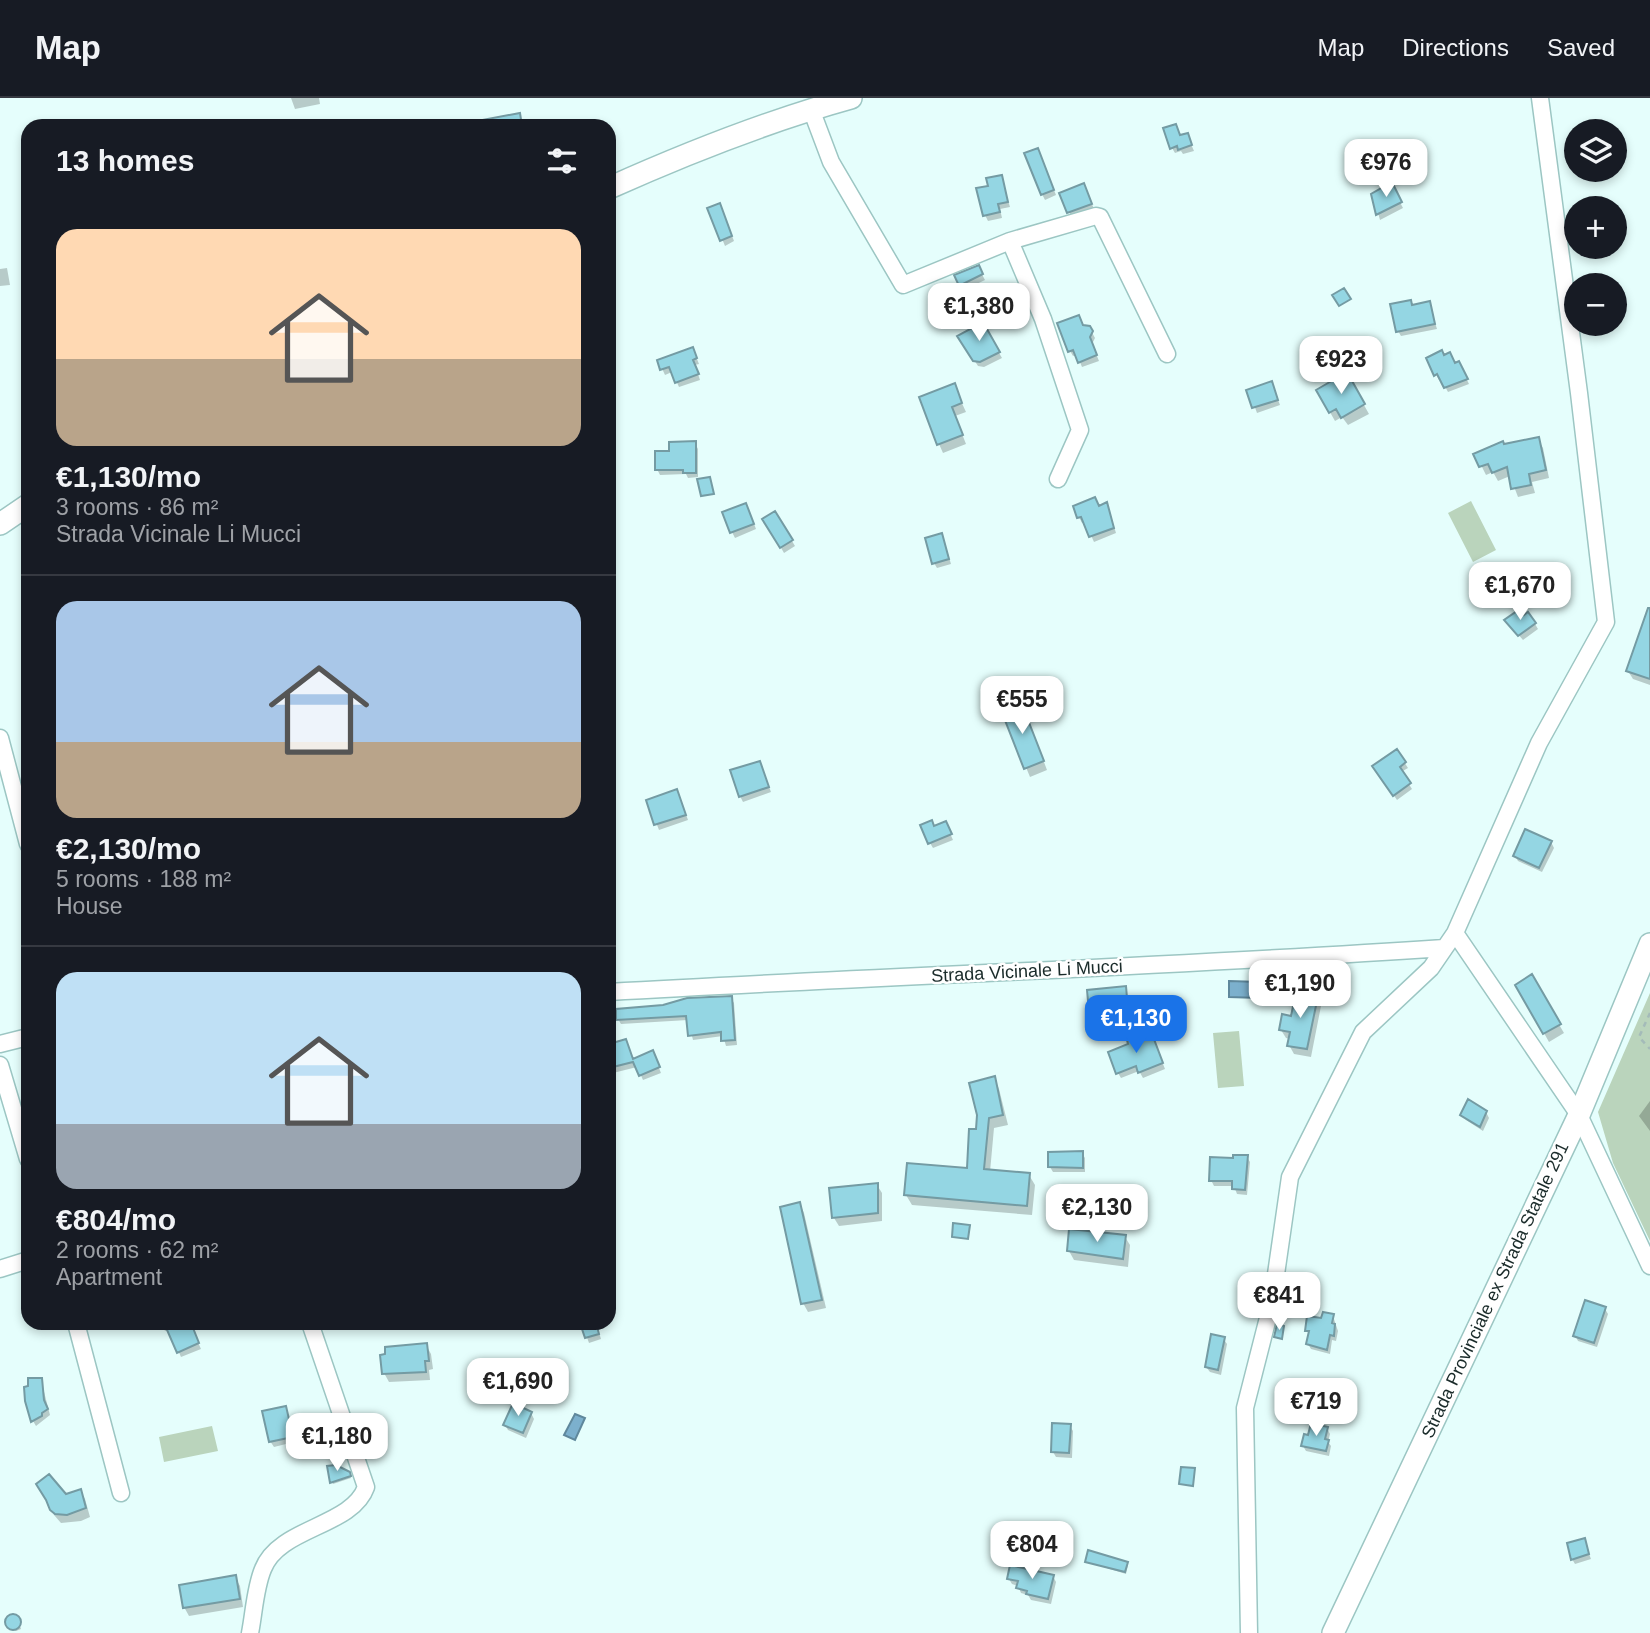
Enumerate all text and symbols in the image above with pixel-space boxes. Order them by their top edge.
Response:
text: Map [35,29,101,66]
text: Map [1318,34,1364,61]
text: Directions [1402,34,1509,61]
text: Saved [1547,34,1615,61]
map controls [1564,119,1627,336]
button: layers [1564,119,1627,182]
pin: €976 [1345,140,1427,199]
icon: filters [543,142,581,180]
text: 13 homes [56,144,194,177]
text: €976 [1360,149,1412,175]
button: + [1564,196,1627,259]
button: − [1564,273,1627,336]
icon: home [256,275,382,401]
pin: €1,380 [922,284,1036,343]
text: €1,380 [944,293,1014,319]
pin: €923 [1300,336,1382,396]
text: €923 [1315,346,1367,372]
text: €1,130/mo [56,460,201,493]
text: 3 rooms · 86 m² [56,494,218,520]
text: Strada Vicinale Li Mucci [56,521,301,547]
pin: €1,670 [1463,562,1577,622]
text: €1,670 [1485,572,1555,598]
icon: home [256,647,382,773]
pin: €555 [981,676,1063,736]
text: €555 [996,686,1048,712]
text: €2,130/mo [56,832,201,865]
text: 5 rooms · 188 m² [56,866,231,892]
text: House [56,893,122,919]
street label: Strada Vicinale Li Mucci [931,956,1123,986]
pin: €1,190 [1243,960,1357,1020]
text: €1,190 [1265,970,1335,996]
pin: €1,130 [1079,996,1193,1055]
text: €1,130 [1101,1005,1171,1031]
icon: home [256,1018,382,1144]
street label: Strada Provinciale ex Strada Statale 291 [1417,1139,1573,1441]
pin: €2,130 [1040,1184,1154,1244]
text: €2,130 [1062,1194,1132,1220]
text: €804/mo [56,1203,176,1236]
text: 2 rooms · 62 m² [56,1237,218,1263]
text: Apartment [56,1264,162,1290]
pin: €841 [1238,1272,1320,1332]
text: €841 [1253,1282,1305,1308]
pin: €1,690 [461,1358,575,1418]
text: €1,690 [483,1368,553,1394]
pin: €719 [1275,1378,1357,1438]
text: €719 [1290,1388,1342,1414]
pin: €1,180 [280,1414,394,1473]
text: €1,180 [302,1423,372,1449]
pin: €804 [991,1522,1073,1581]
text: €804 [1006,1531,1058,1557]

